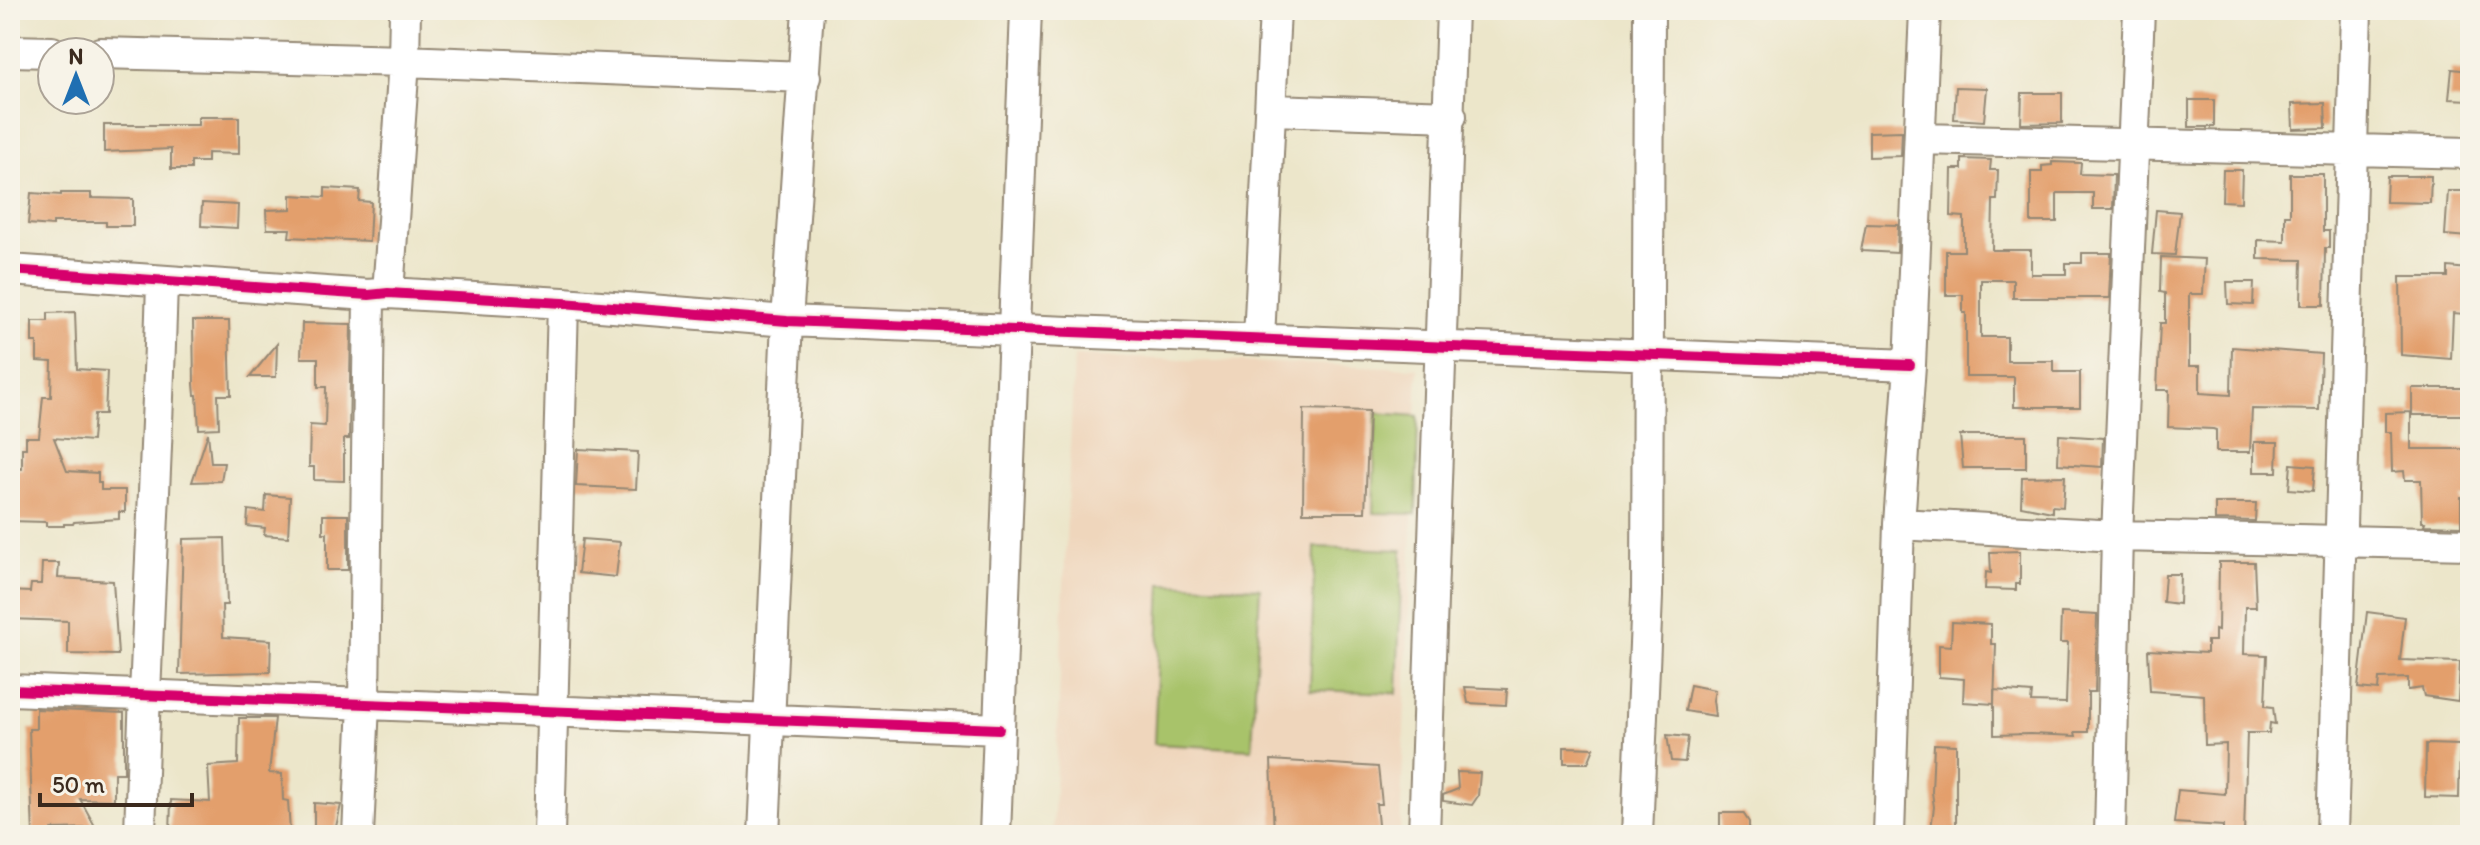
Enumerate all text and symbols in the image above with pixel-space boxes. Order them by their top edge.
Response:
north arrow [36,36,116,116]
text: N [69,43,83,70]
scale bar [40,757,192,807]
text: 50 m [52,770,105,799]

